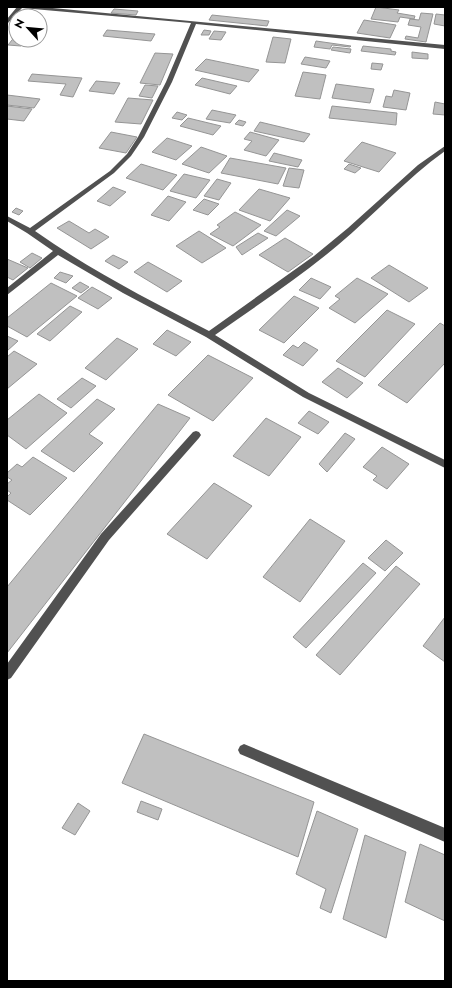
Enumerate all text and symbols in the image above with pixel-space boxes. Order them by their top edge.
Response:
north arrow [8,8,48,48]
text: N [10,16,28,31]

